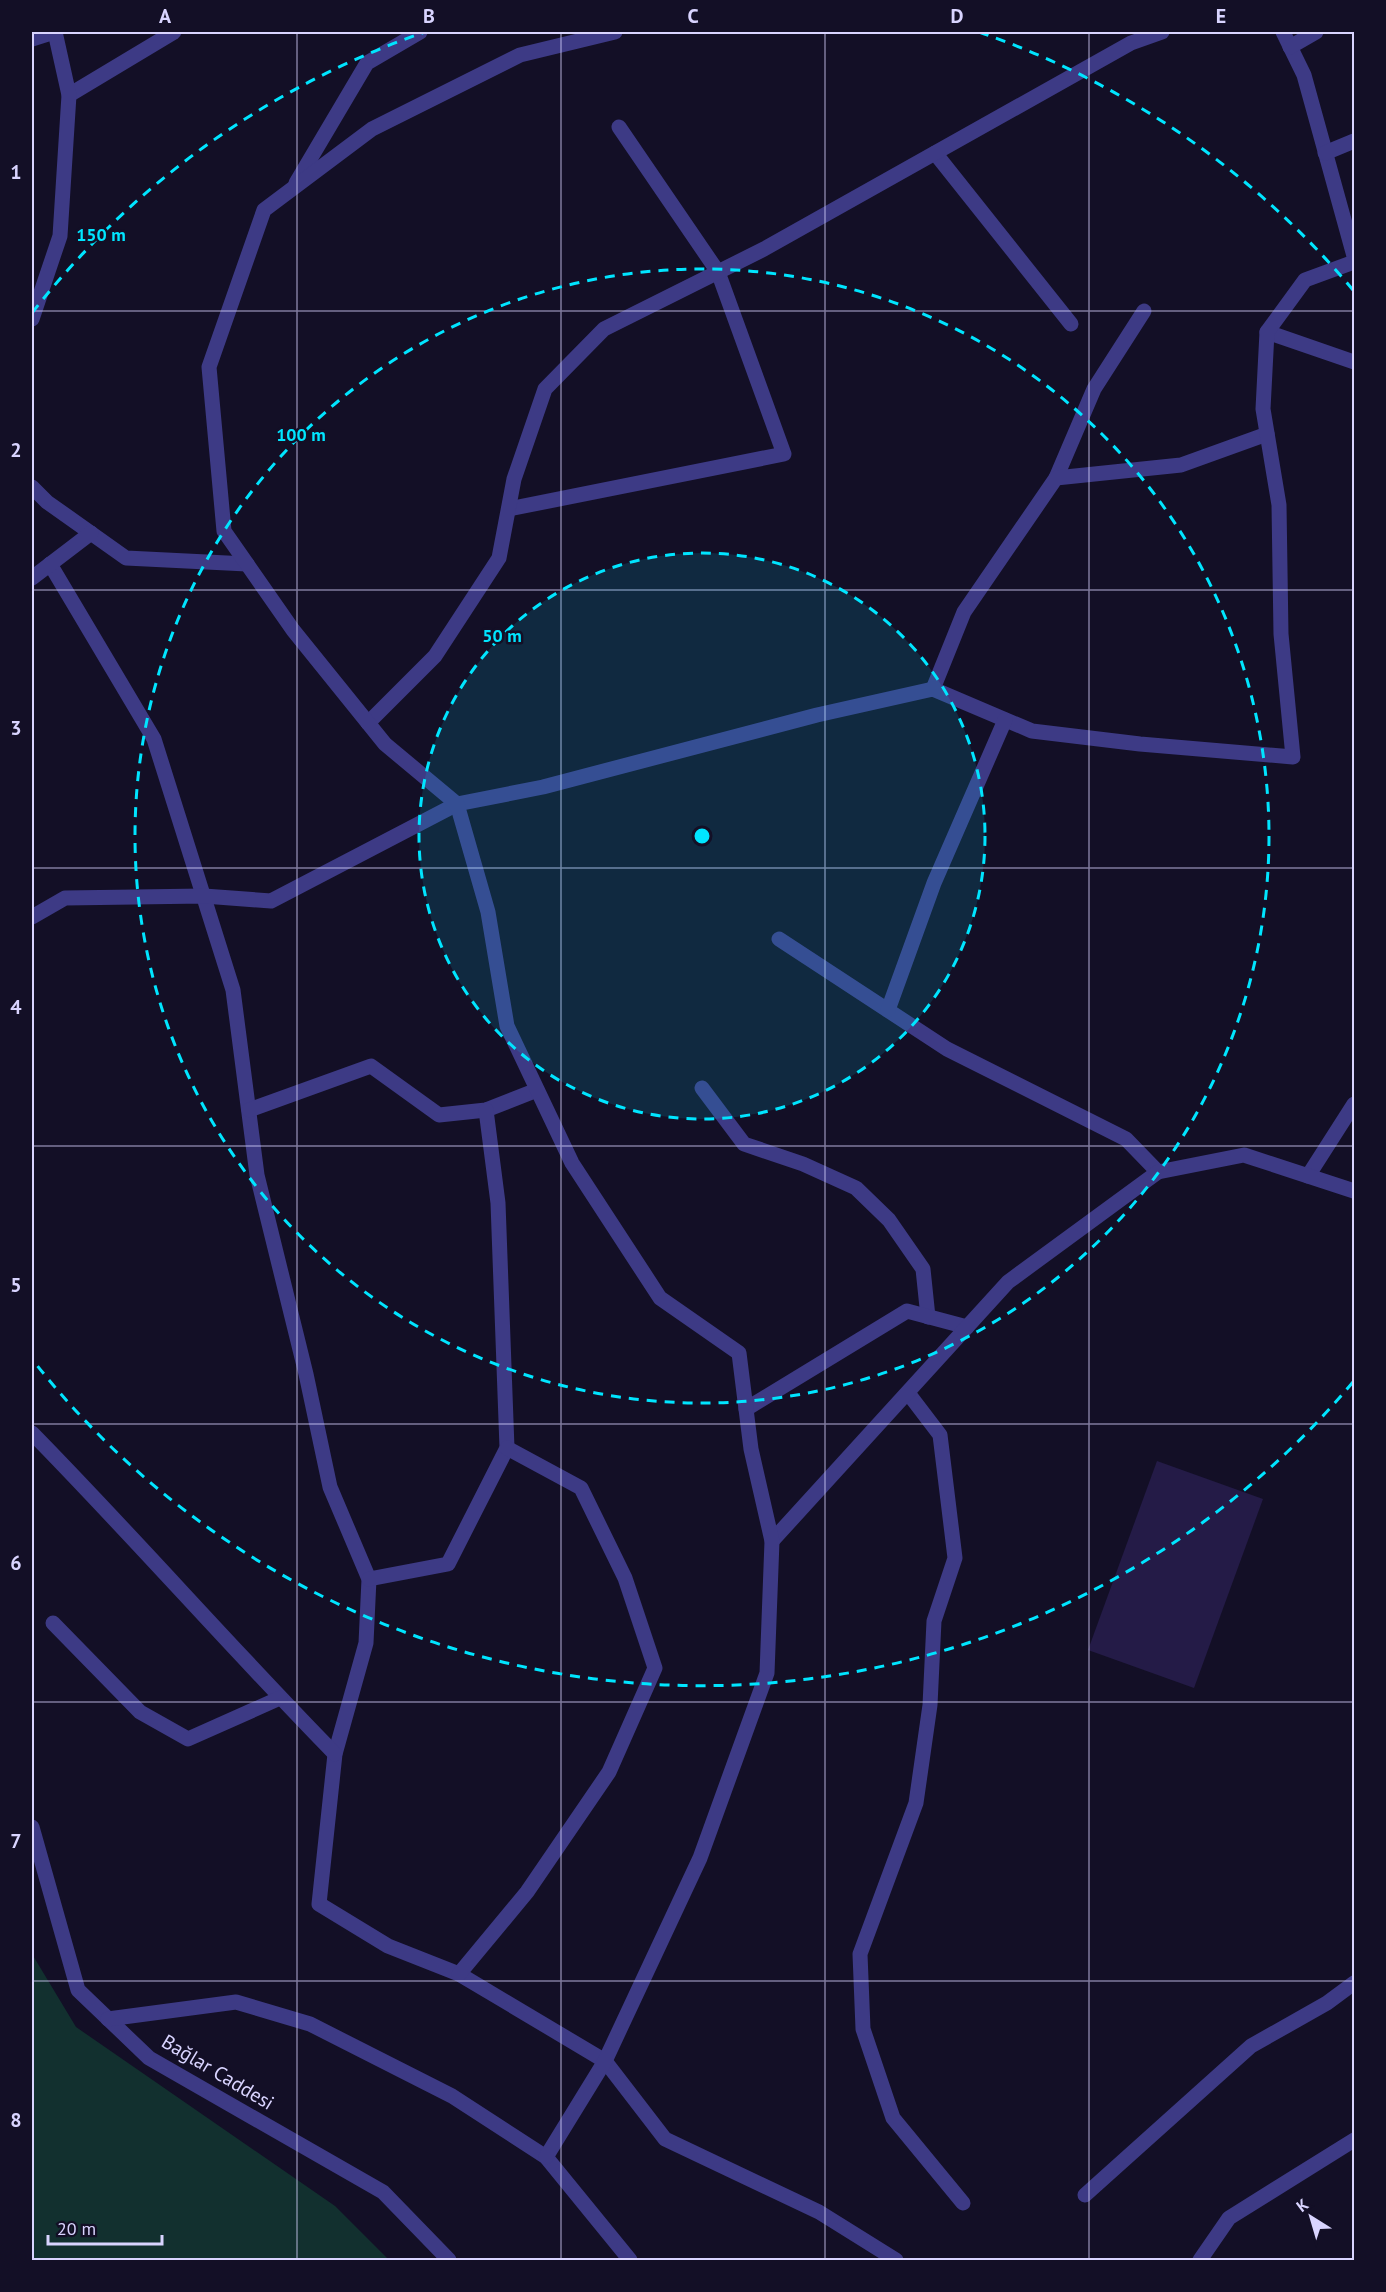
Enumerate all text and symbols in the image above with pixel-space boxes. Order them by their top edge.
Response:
text: A [159,3,172,29]
text: B [423,3,435,29]
text: C [687,3,699,29]
text: D [951,3,964,29]
text: E [1216,3,1226,29]
text: 1 [10,159,22,185]
text: 150 m [76,223,126,246]
text: 100 m [276,423,326,446]
text: 2 [10,437,22,463]
text: 50 m [482,624,522,647]
text: 3 [10,715,22,741]
centre of rings [692,826,712,846]
text: 4 [10,994,22,1020]
text: 5 [10,1272,22,1298]
text: 6 [10,1550,22,1576]
text: 7 [10,1828,22,1854]
street label: Bağlar Caddesi [157,2028,279,2116]
text: 8 [10,2107,22,2133]
north arrow [1281,2187,1341,2247]
text: K [1292,2194,1312,2216]
scale bar [48,2208,162,2246]
text: 20 m [57,2217,96,2240]

